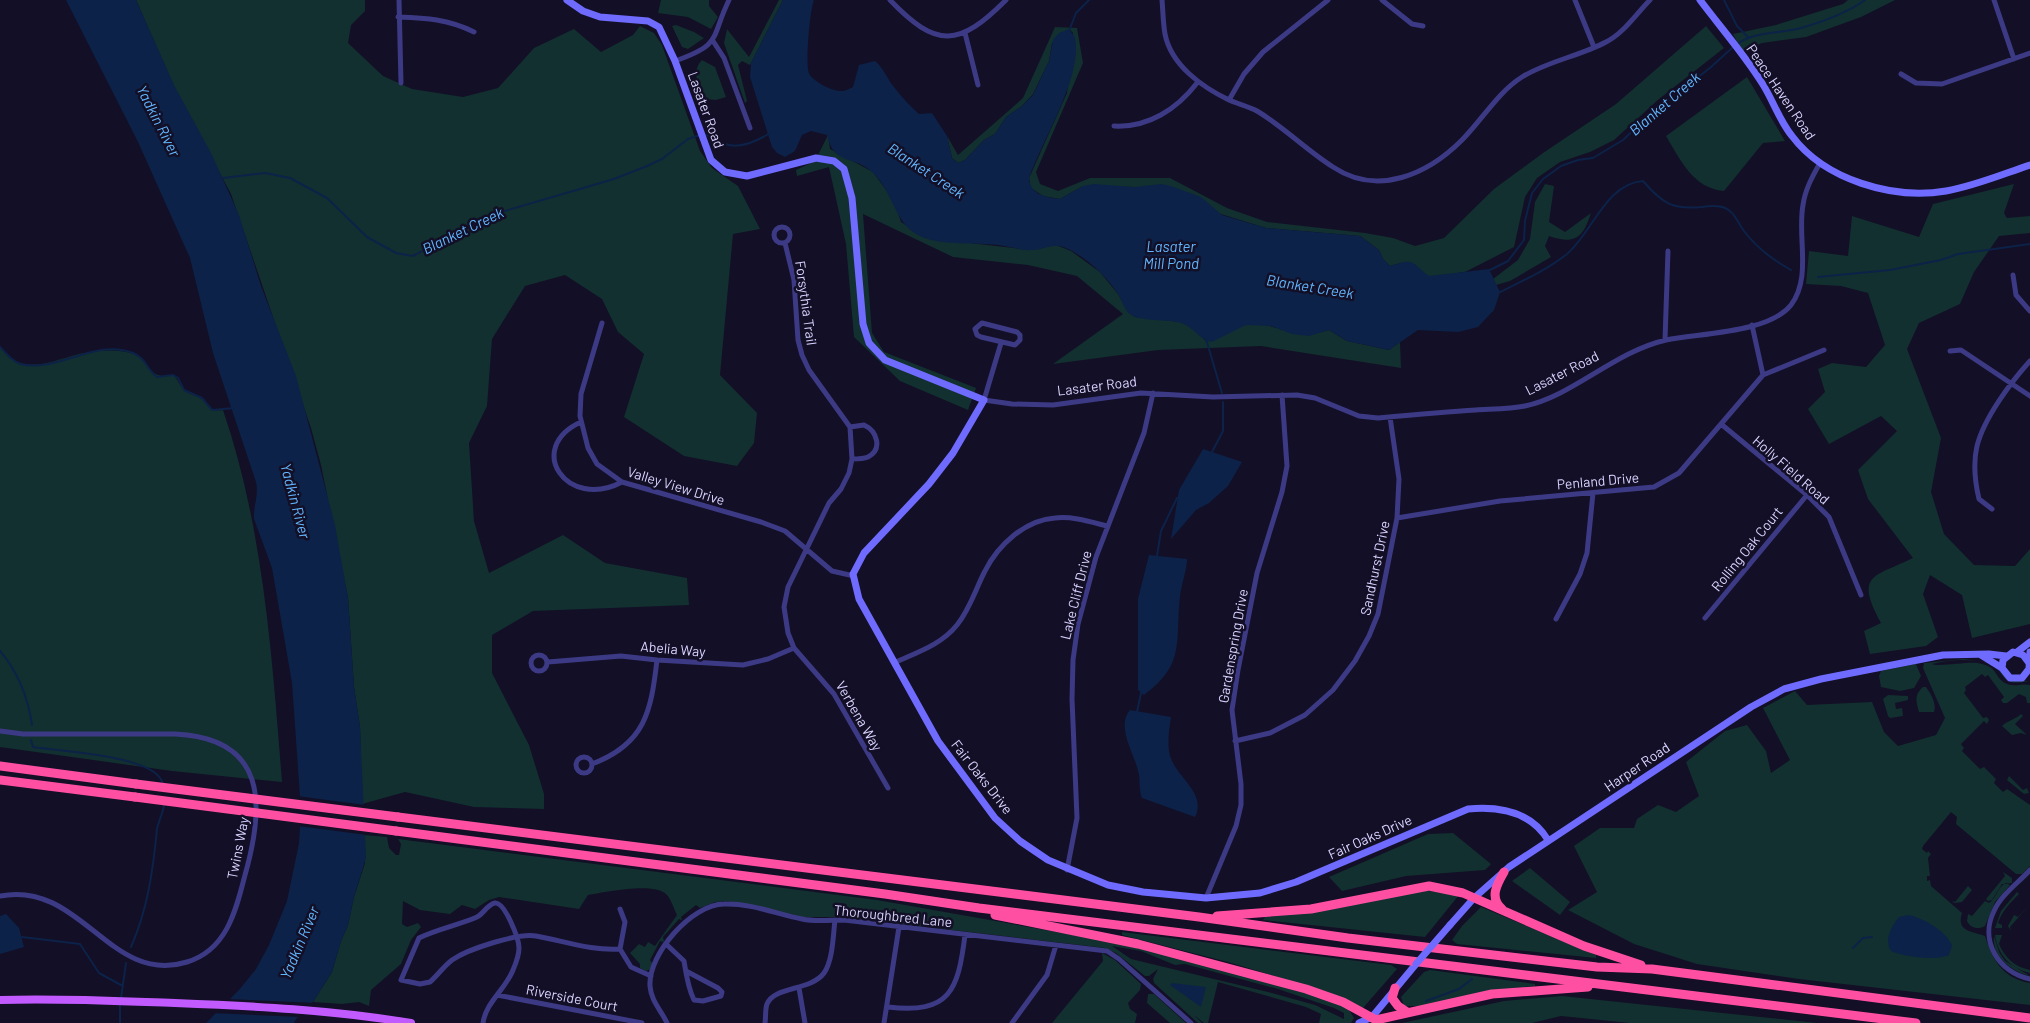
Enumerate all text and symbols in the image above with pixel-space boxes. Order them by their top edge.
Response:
street label: Peace Haven Road [1743,41,1820,143]
water label: Blanket Creek [1625,67,1704,139]
street label: Lasater Road [685,69,728,150]
water label: Yadkin River [133,82,185,160]
water label: Blanket Creek [885,139,969,202]
water label: Blanket Creek [419,202,507,257]
water label: Lasater Mill Pond [1143,237,1199,272]
street label: Forsythia Trail [792,260,821,346]
water label: Blanket Creek [1265,270,1356,302]
street label: Lasater Road [1522,347,1601,398]
street label: Lasater Road [1056,372,1138,399]
street label: Holly Field Road [1749,432,1833,508]
water label: Yadkin River [277,461,315,541]
street label: Valley View Drive [625,463,727,508]
street label: Penland Drive [1556,468,1640,493]
street label: Rolling Oak Court [1707,503,1786,594]
street label: Sandhurst Drive [1356,519,1393,617]
street label: Lake Cliff Drive [1056,548,1095,641]
street label: Gardenspring Drive [1214,588,1251,704]
street label: Abelia Way [640,637,707,660]
street label: Verbena Way [833,678,887,754]
street label: Fair Oaks Drive [948,736,1017,817]
street label: Harper Road [1601,738,1673,795]
street label: Fair Oaks Drive [1325,811,1414,863]
street label: Twins Way [223,815,252,881]
street label: Thoroughbred Lane [833,901,953,930]
water label: Yadkin River [276,903,323,982]
street label: Riverside Court [525,980,620,1015]

